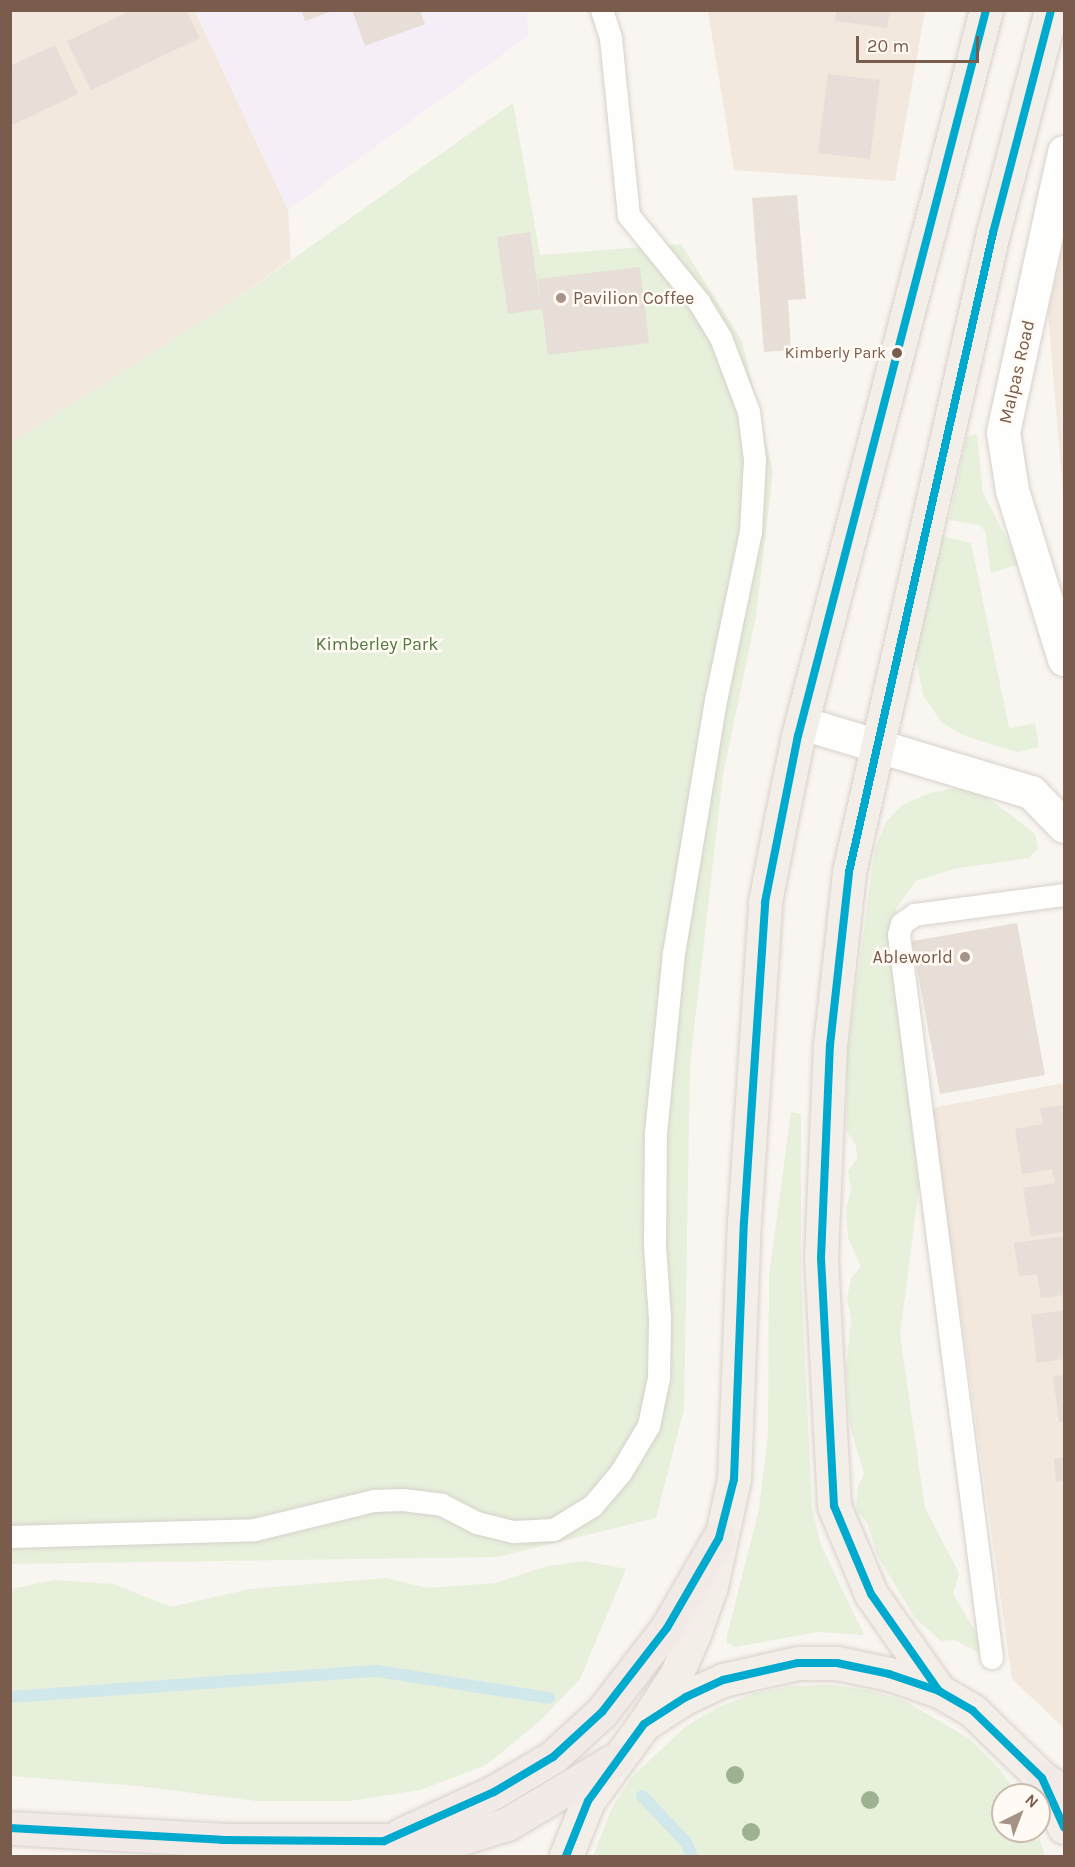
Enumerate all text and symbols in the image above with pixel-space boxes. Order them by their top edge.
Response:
scale bar [859,24,982,62]
text: 20 m [867,35,909,57]
place label: Pavilion Coffee [573,287,694,309]
marker: Pavilion Coffee [554,291,568,305]
street label: Malpas Road [995,318,1039,426]
place label: Kimberly Park [785,343,886,363]
marker: Kimberly Park [891,347,903,359]
park label: Kimberley Park [315,633,439,655]
place label: Ableworld [873,946,953,968]
marker: Ableworld [958,950,972,964]
north arrow [991,1783,1051,1843]
text: N [1021,1790,1043,1812]

